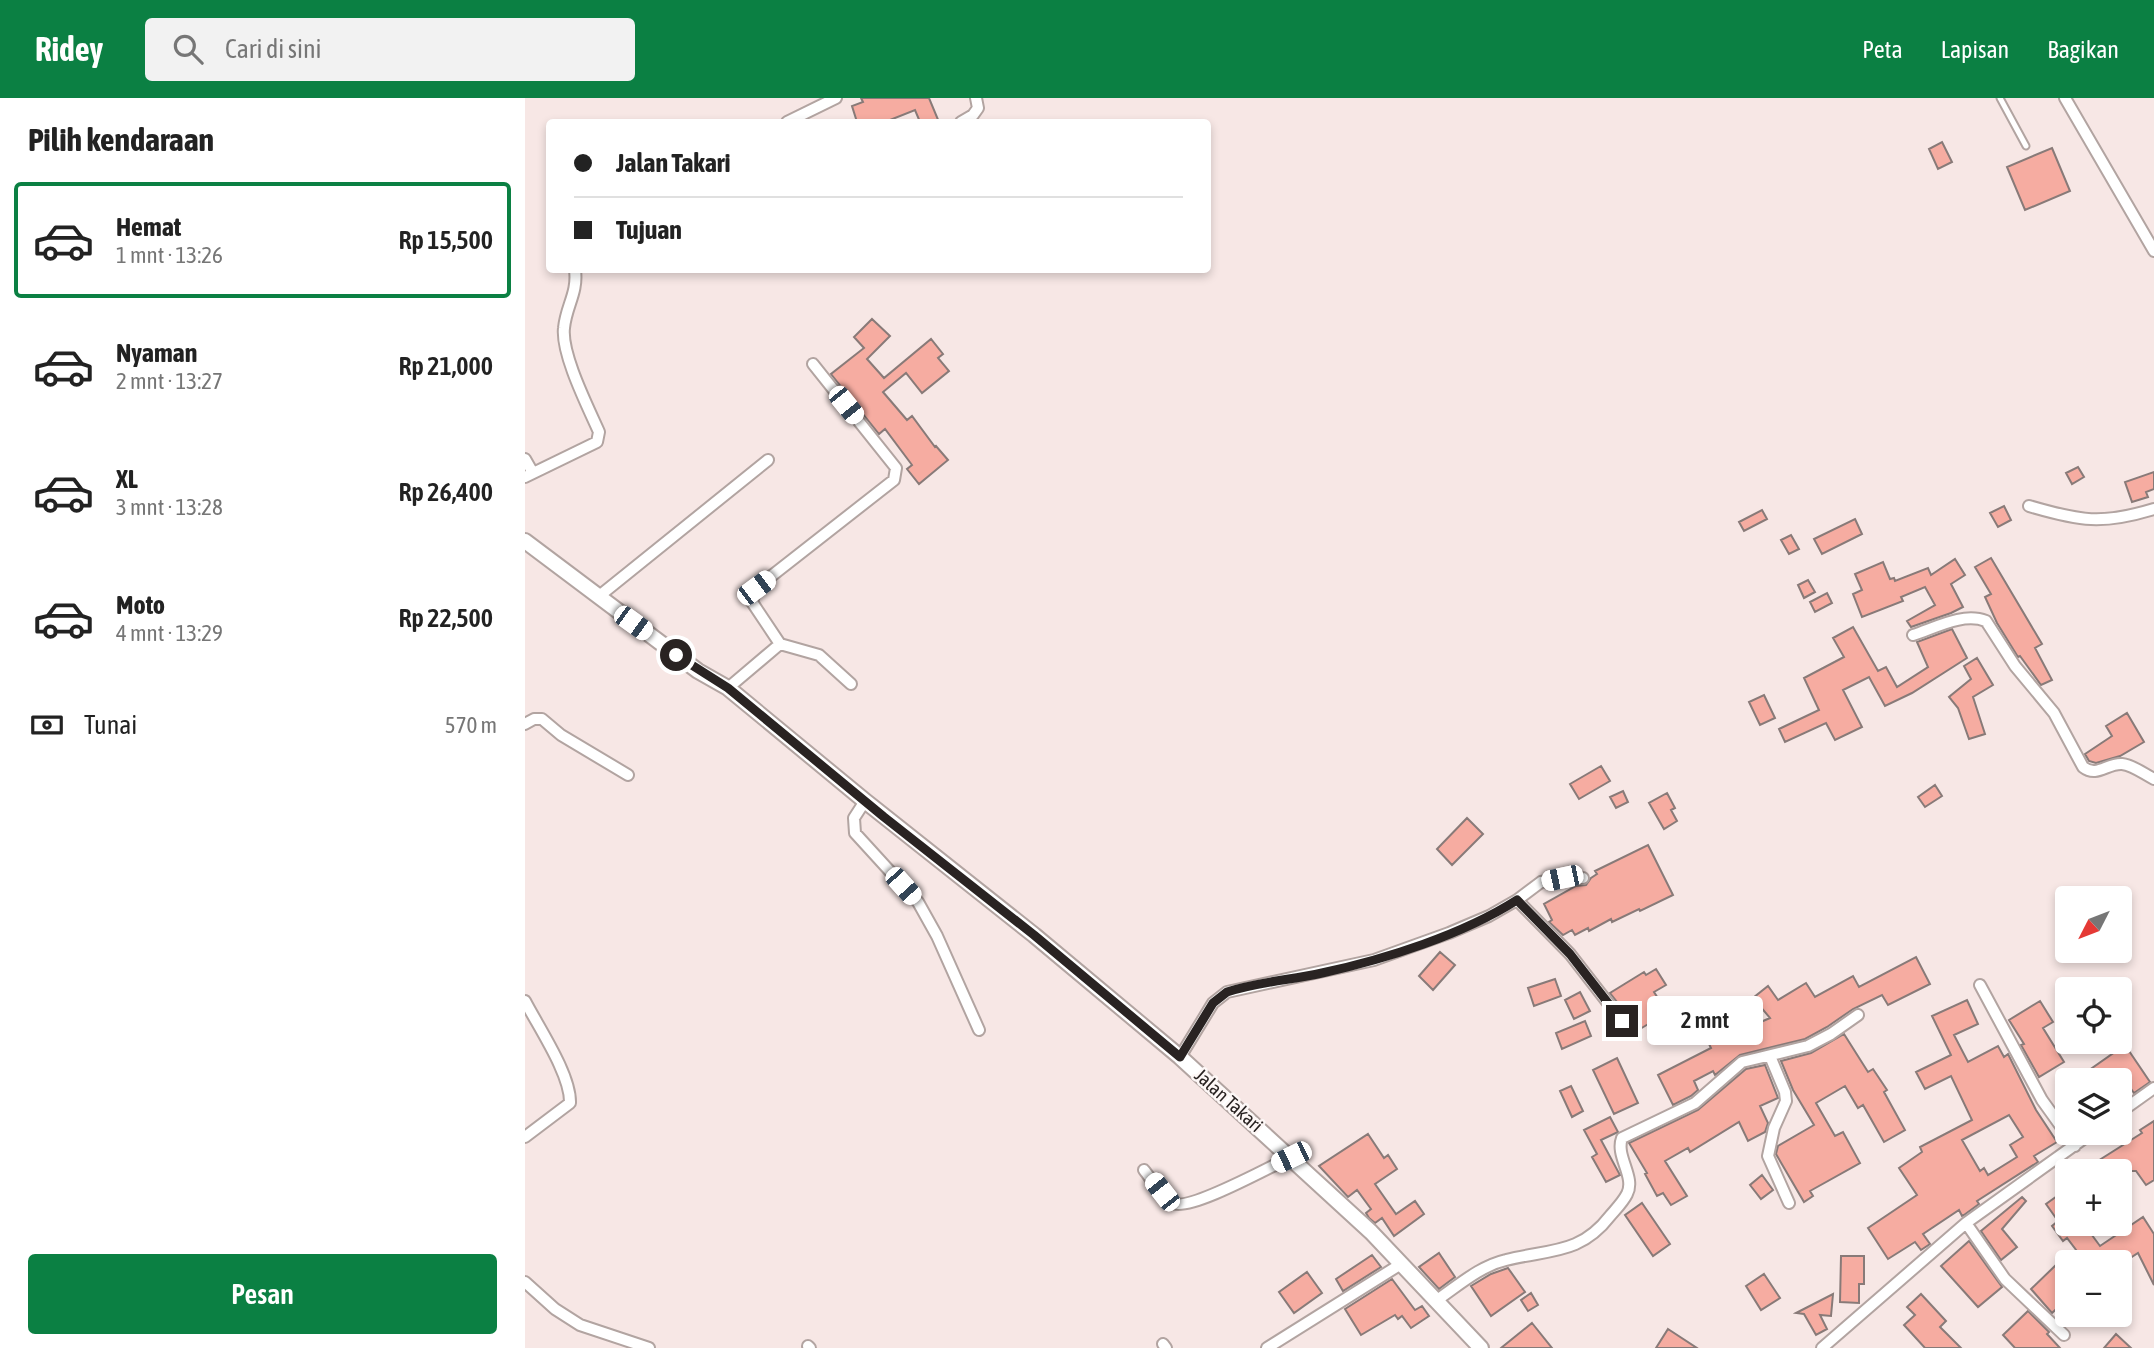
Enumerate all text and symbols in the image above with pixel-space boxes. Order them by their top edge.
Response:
search box [145,18,635,81]
text: Ridey [35,30,103,68]
icon: search [169,30,207,68]
text: Cari di sini [225,34,322,64]
text: Peta [1862,36,1903,63]
text: Lapisan [1941,36,2009,63]
text: Bagikan [2047,36,2119,63]
text: Pilih kendaraan [28,121,214,158]
text: Jalan Takari [616,148,730,178]
icon: car [32,209,95,272]
text: Hemat [116,212,181,242]
text: Tujuan [616,215,682,245]
text: Rp 15,500 [398,225,493,255]
text: 1 mnt · 13:26 [116,242,223,268]
icon: car [32,335,95,398]
text: Nyaman [116,338,197,368]
text: Rp 21,000 [398,351,493,381]
text: 2 mnt · 13:27 [116,368,223,394]
car [825,382,868,428]
icon: car [32,461,95,524]
text: XL [116,464,138,494]
text: Rp 26,400 [398,477,493,507]
text: 3 mnt · 13:28 [116,494,223,520]
car [733,567,780,609]
icon: car [32,587,95,650]
text: Moto [116,590,165,620]
car [610,602,657,644]
text: Rp 22,500 [398,603,493,633]
text: 4 mnt · 13:29 [116,620,223,646]
route start [660,639,692,671]
icon: cash [28,706,66,744]
text: Tunai [84,710,137,740]
text: 570 m [445,712,497,738]
car [882,863,925,909]
car [1540,863,1585,893]
north arrow [2055,886,2131,962]
map controls [2055,886,2132,1327]
button: locate [2055,977,2132,1054]
callout: 2 mnt [1647,996,1762,1046]
route end [1606,1005,1638,1037]
text: 2 mnt [1681,1007,1729,1033]
street label: Jalan Takari [1191,1064,1267,1136]
button: layers [2055,1068,2132,1145]
car [1268,1138,1315,1176]
button: + [2055,1159,2132,1236]
car [1141,1169,1184,1215]
button: − [2055,1250,2132,1327]
button: Pesan [28,1254,497,1334]

